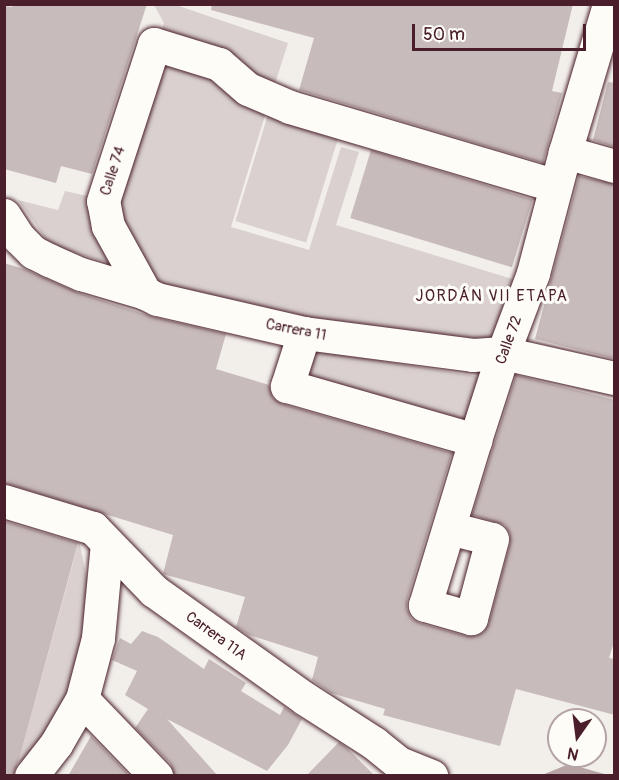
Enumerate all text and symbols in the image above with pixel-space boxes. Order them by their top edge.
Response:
scale bar [415,12,589,50]
text: 50 m [423,23,465,46]
street label: Calle 74 [97,144,129,198]
district label: JORDÁN VII ETAPA [416,286,568,306]
street label: Calle 72 [492,313,526,367]
street label: Carrera 11 [264,315,328,345]
street label: Carrera 11A [182,608,250,664]
north arrow [547,708,607,768]
text: N [565,743,581,765]

